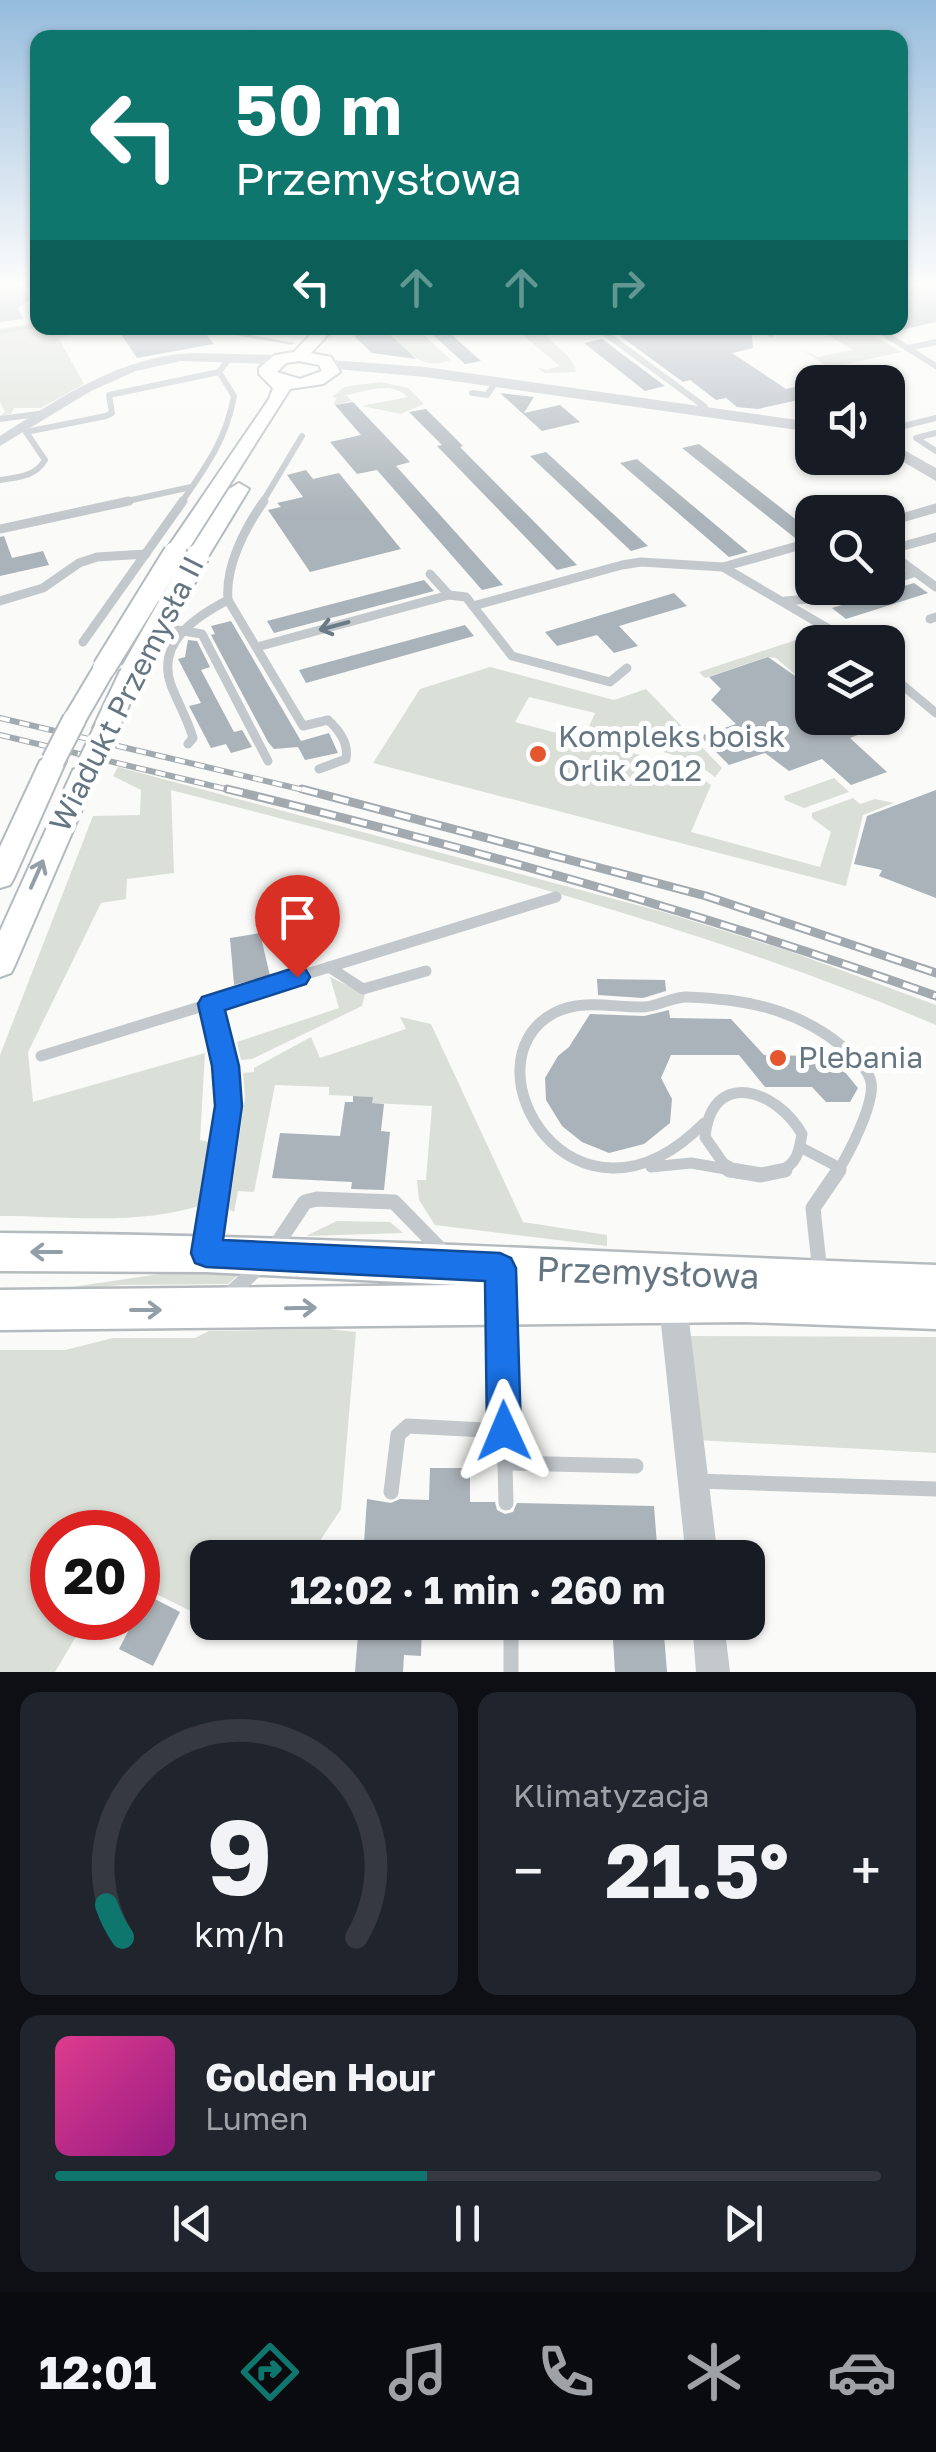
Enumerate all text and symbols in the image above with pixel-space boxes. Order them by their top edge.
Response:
text: 50 m [235,66,402,150]
icon: left [70,70,200,200]
text: Przemysłowa [235,151,522,205]
icon: left [284,260,339,315]
icon: ahead [389,260,444,315]
icon: ahead [494,260,549,315]
icon: right [599,260,654,315]
map controls [795,365,905,735]
button: sound [795,365,905,475]
button: search [795,495,905,605]
street label: Wiadukt Przemysła II [41,550,211,837]
one-way arrow [319,618,350,637]
button: layers [795,625,905,735]
place label: Kompleks boisk Orlik 2012 [558,718,786,788]
marker: Kompleks boisk Orlik 2012 [527,743,549,765]
one-way arrow [29,860,48,890]
pin [255,875,340,978]
icon: arrive [270,890,325,945]
place label: Plebania [798,1039,923,1075]
marker: Plebania [767,1047,789,1069]
one-way arrow [30,1242,62,1262]
street label: Przemysłowa [536,1247,760,1297]
one-way arrow [285,1298,317,1317]
one-way arrow [129,1300,161,1319]
position arrow [452,1379,556,1483]
speed limit sign: 20 [30,1510,160,1640]
text: 12:02 · 1 min · 260 m [290,1567,665,1612]
text: Klimatyzacja [513,1776,710,1814]
text: 9 [206,1793,272,1918]
text: 21.5° [605,1824,789,1915]
text: − [513,1837,543,1903]
text: + [851,1837,881,1903]
text: km/h [194,1912,284,1955]
text: Golden Hour [205,2054,436,2099]
text: Lumen [205,2099,309,2137]
icon: previous [165,2196,220,2251]
icon: pause [440,2196,495,2251]
icon: next [716,2196,771,2251]
icon: directions [235,2337,305,2407]
icon: music [383,2337,453,2407]
icon: phone [531,2337,601,2407]
icon: climate [679,2337,749,2407]
icon: car [827,2337,897,2407]
text: 12:01 [39,2345,156,2399]

